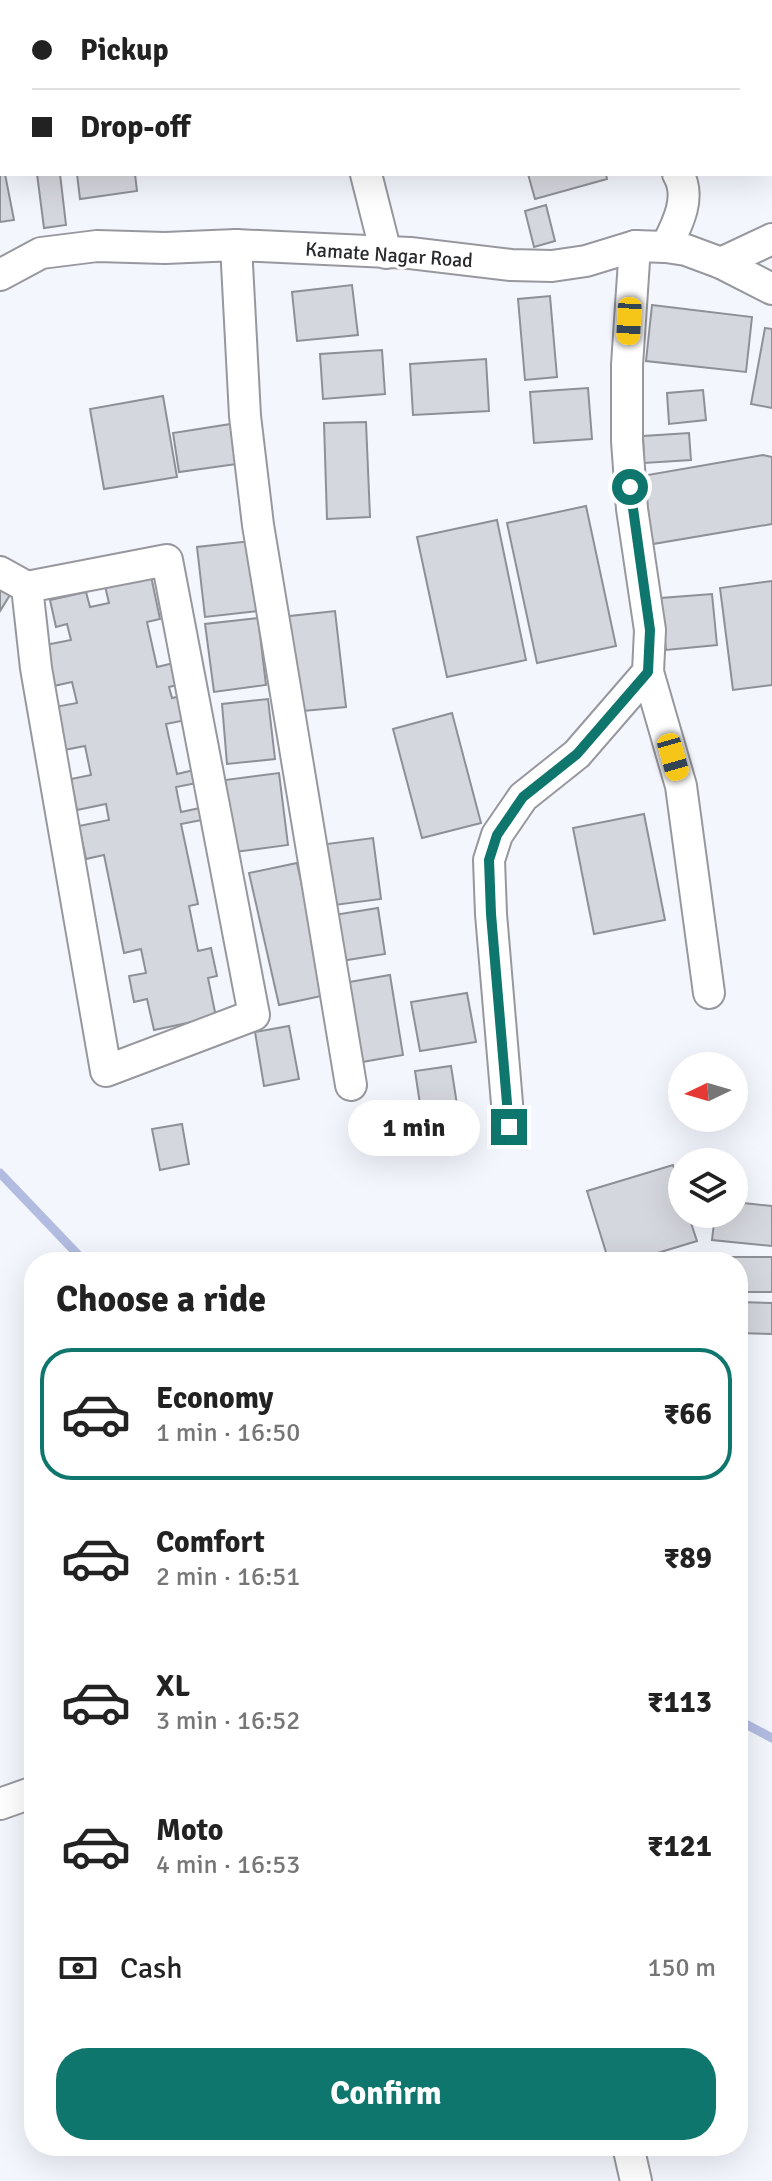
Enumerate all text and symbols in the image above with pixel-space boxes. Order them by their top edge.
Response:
text: Pickup [80,32,169,69]
text: Drop-off [80,109,190,146]
street label: Kamate Nagar Road [304,237,474,273]
car [616,296,642,346]
route start [612,469,648,505]
car [655,731,691,783]
north arrow [668,1052,748,1132]
map controls [668,1052,748,1228]
callout: 1 min [349,1099,481,1155]
route end [491,1109,527,1145]
text: 1 min [383,1112,445,1144]
button: layers [668,1148,748,1228]
text: Choose a ride [56,1277,266,1322]
icon: car [60,1378,132,1450]
text: Economy [156,1380,273,1417]
text: ₹66 [663,1396,712,1433]
text: 1 min · 16:50 [156,1417,300,1449]
icon: car [60,1522,132,1594]
text: Comfort [156,1524,265,1561]
text: ₹89 [663,1540,712,1577]
text: 2 min · 16:51 [156,1561,300,1593]
icon: car [60,1666,132,1738]
text: XL [156,1668,190,1705]
text: ₹113 [647,1684,712,1721]
text: 3 min · 16:52 [156,1705,300,1737]
icon: car [60,1810,132,1882]
text: Moto [156,1812,223,1849]
text: ₹121 [647,1828,712,1865]
text: 4 min · 16:53 [156,1849,300,1881]
icon: cash [56,1946,100,1990]
text: Cash [120,1950,183,1987]
text: 150 m [647,1952,716,1984]
button: Confirm [56,2048,716,2140]

